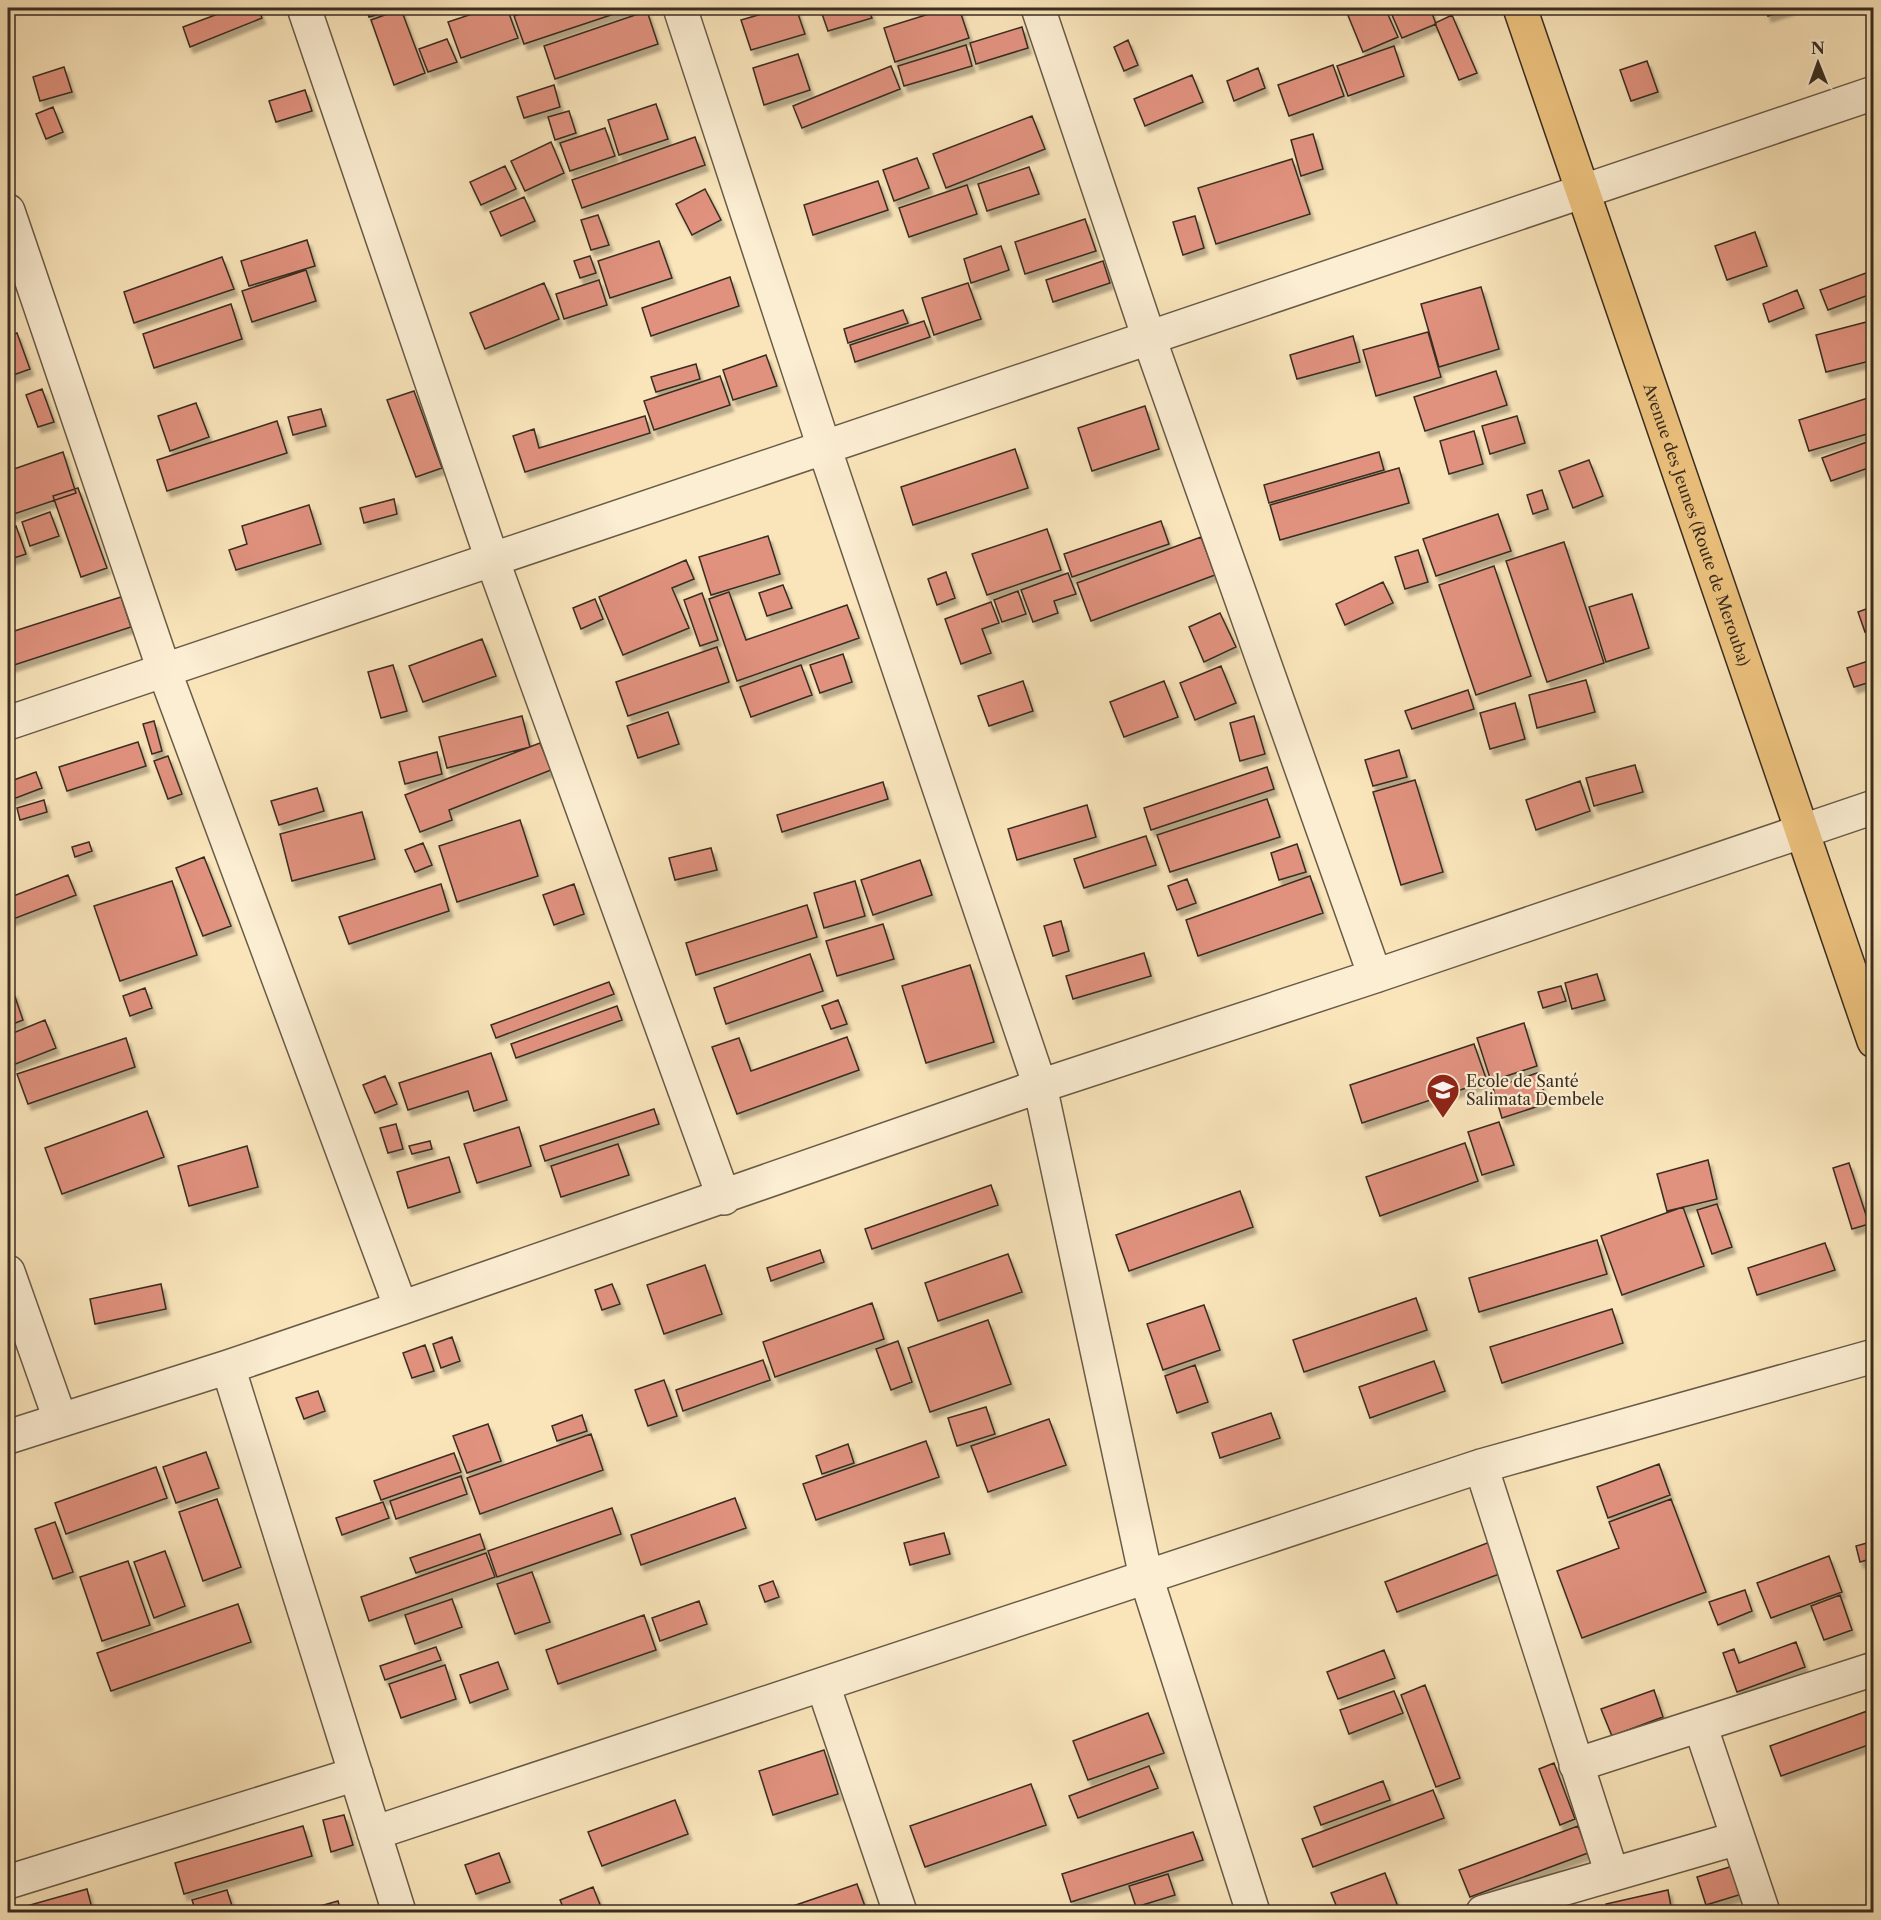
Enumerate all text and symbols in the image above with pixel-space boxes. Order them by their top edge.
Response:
north arrow [1788,33,1848,93]
text: N [1811,38,1825,58]
street label: Avenue des Jeunes (Route de Merouba) [1639,380,1755,669]
place label: Ecole de Santé Salimata Dembele [1466,1071,1604,1109]
school or university icon: Ecole de Santé Salimata Dembele [1425,1072,1461,1119]

